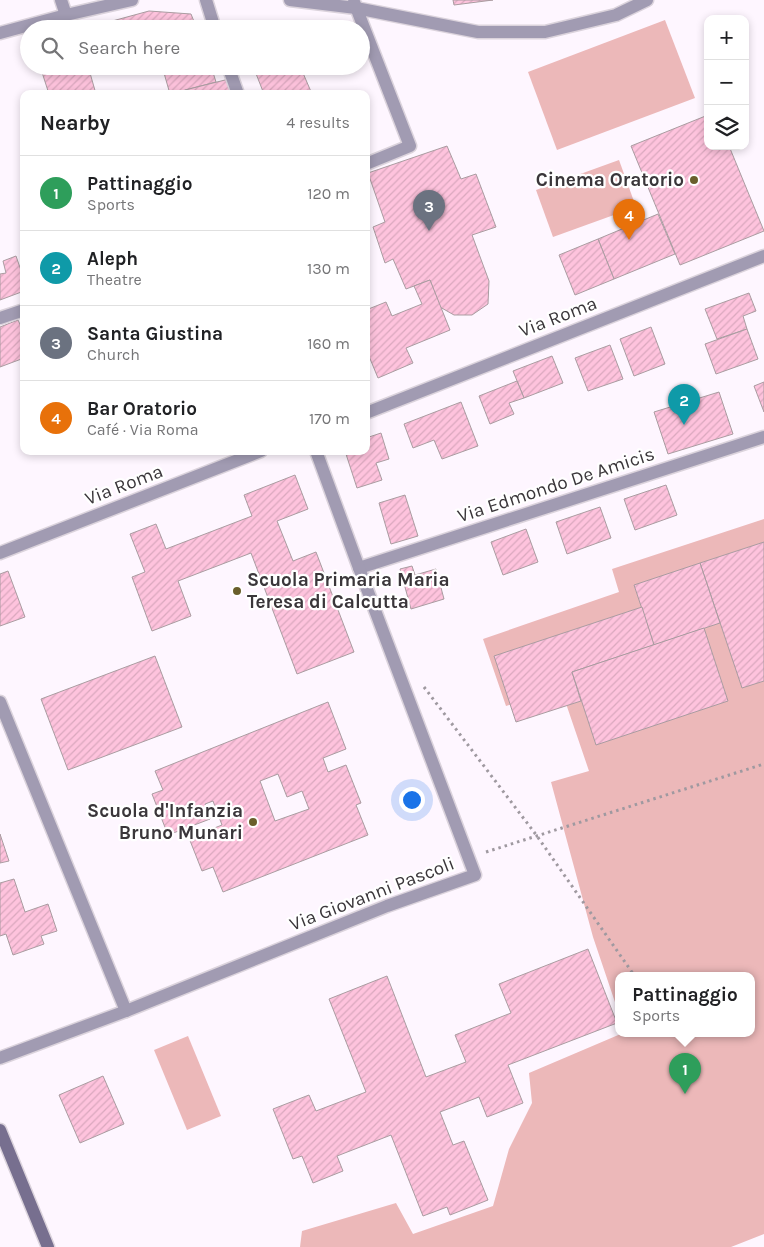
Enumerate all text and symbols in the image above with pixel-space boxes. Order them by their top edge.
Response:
map controls [704,15,749,150]
button: + [704,15,749,60]
search box [20,20,370,75]
icon: search [38,34,66,62]
text: Search here [78,37,180,59]
button: − [704,60,749,105]
button: layers [704,105,749,150]
text: Nearby [40,111,110,135]
text: 4 results [286,113,350,132]
place label: Cinema Oratorio [536,169,684,191]
text: Pattinaggio [87,173,192,195]
marker: Cinema Oratorio [688,174,700,186]
text: 1 [53,184,59,203]
text: 120 m [307,184,350,203]
pin: 3 [413,190,445,231]
text: Sports [87,195,135,214]
pin: 4 [613,199,645,240]
text: Aleph [87,248,138,270]
text: 2 [51,259,61,278]
text: 130 m [307,259,350,278]
text: Theatre [87,270,142,289]
street label: Via Roma [516,292,600,342]
text: Santa Giustina [87,323,223,345]
text: 3 [51,334,61,353]
text: 160 m [307,334,350,353]
text: Church [87,345,140,364]
pin: 2 [668,384,700,425]
text: Bar Oratorio [87,398,197,420]
text: 4 [51,409,61,428]
text: 170 m [309,409,350,428]
text: Café · Via Roma [87,420,198,439]
street label: Via Edmondo De Amicis [455,443,657,527]
street label: Via Roma [82,460,166,510]
place label: Scuola Primaria Maria Teresa di Calcutta [247,569,450,613]
marker: Scuola Primaria Maria Teresa di Calcutta [231,585,243,597]
your location [399,787,425,813]
place label: Scuola d'Infanzia Bruno Munari [87,800,243,844]
marker: Scuola d'Infanzia Bruno Munari [247,816,259,828]
street label: Via Giovanni Pascoli [286,852,458,936]
popup [615,972,755,1037]
text: Pattinaggio [632,984,738,1006]
text: Sports [632,1006,680,1025]
pin: 1 [669,1053,701,1094]

